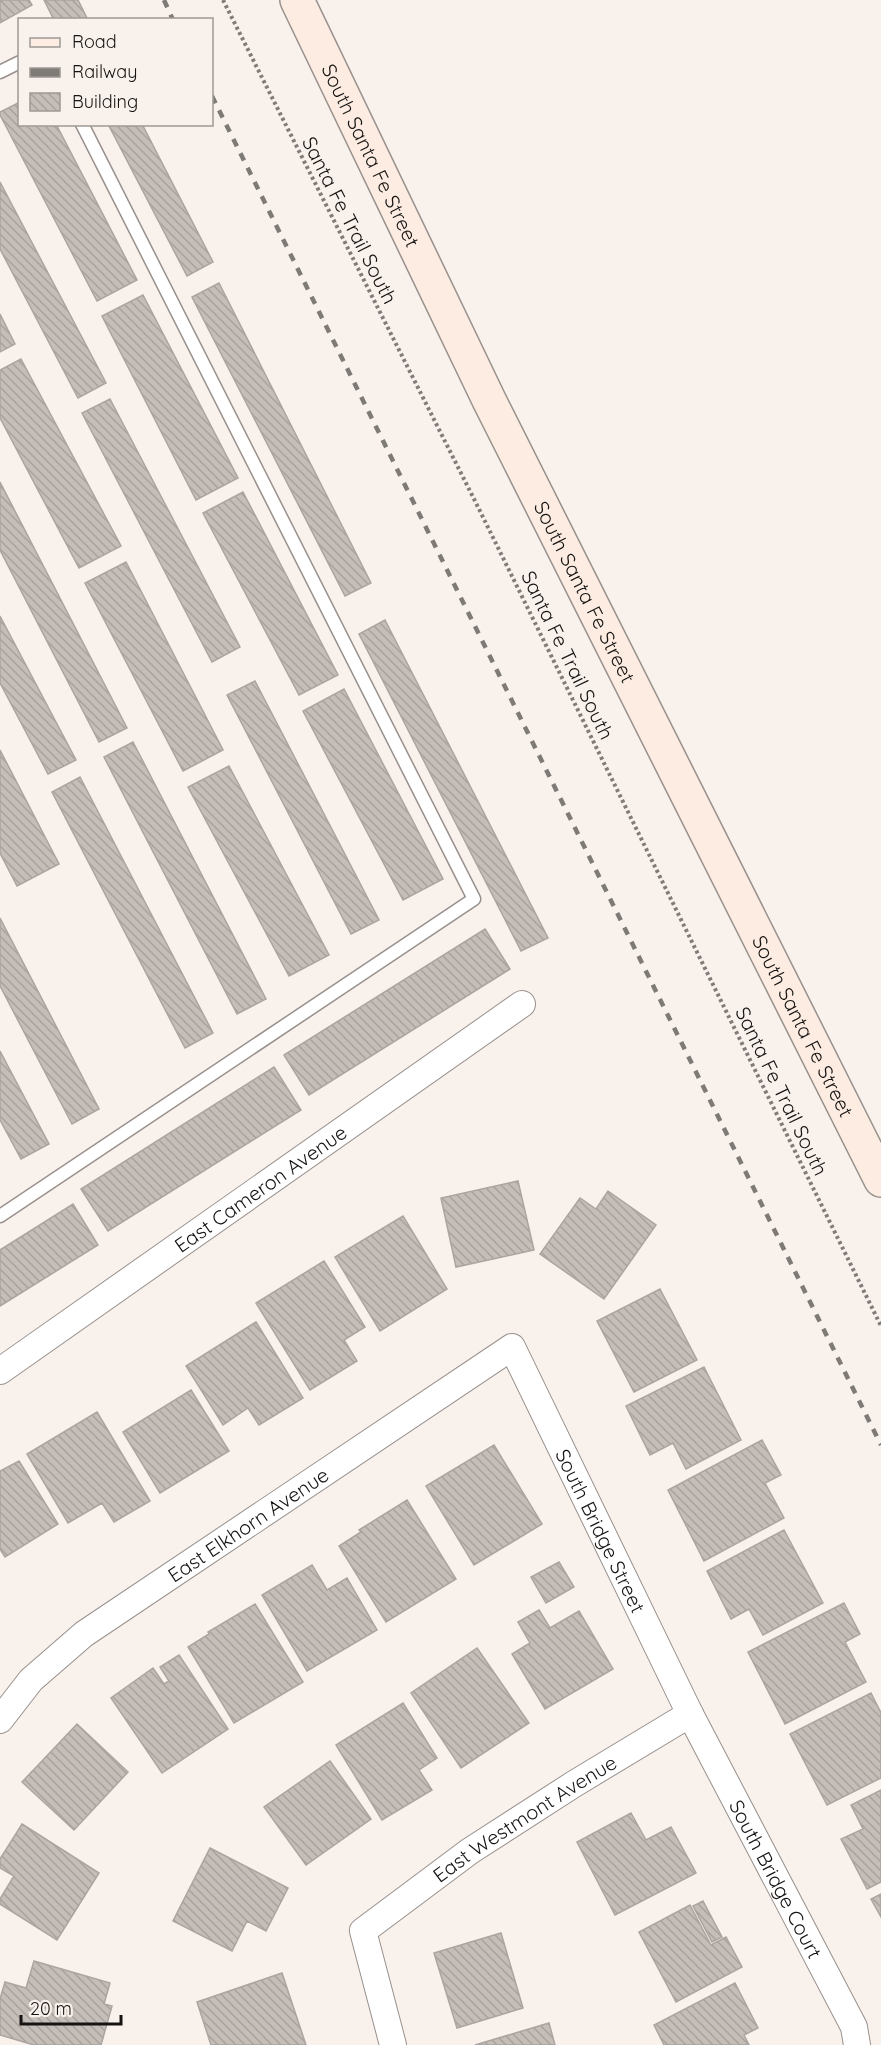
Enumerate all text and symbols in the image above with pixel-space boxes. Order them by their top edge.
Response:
legend [18,18,213,126]
text: Road [72,30,117,53]
street label: South Santa Fe Street [317,59,426,251]
text: Railway [72,60,138,83]
text: Building [72,90,138,113]
street label: Santa Fe Trail South [297,132,403,308]
street label: South Santa Fe Street [529,496,641,687]
street label: Santa Fe Trail South [516,567,620,743]
street label: South Santa Fe Street [747,931,860,1121]
street label: Santa Fe Trail South [730,1003,834,1179]
street label: East Cameron Avenue [169,1119,351,1257]
street label: South Bridge Street [551,1444,651,1617]
street label: East Elkhorn Avenue [163,1461,333,1587]
street label: East Westmont Avenue [428,1749,621,1887]
street label: South Bridge Court [725,1795,828,1962]
scale bar [21,1988,122,2026]
text: 20 m [30,1997,72,2020]

